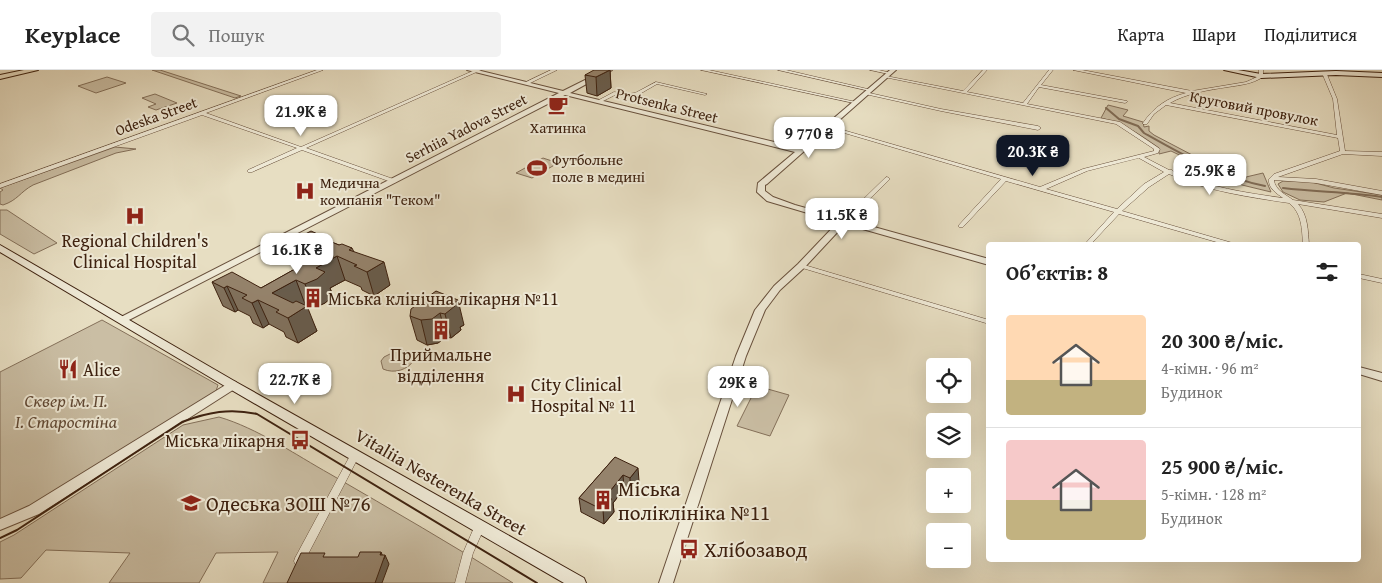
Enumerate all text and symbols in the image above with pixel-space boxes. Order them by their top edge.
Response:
search box [151,12,501,57]
text: Keyplace [25,17,121,52]
icon: search [169,21,197,49]
text: Пошук [209,21,264,49]
text: Карта [1118,21,1164,48]
text: Шари [1192,21,1236,48]
text: Поділитися [1264,21,1357,48]
street label: Protsenka Street [614,82,721,128]
street label: Круговий провулок [1188,85,1320,131]
street label: Serhiia Yadova Street [402,88,531,168]
street label: Odeska Street [112,91,201,141]
pin: 21.9K ₴ [255,94,347,137]
cafe icon: Хатинка [547,94,569,116]
text: 21.9K ₴ [275,99,327,123]
pin: 9 770 ₴ [763,116,855,159]
place label: Хатинка [530,117,587,138]
text: 9 770 ₴ [785,121,833,145]
pin: 20.3K ₴ [987,134,1079,177]
text: 20.3K ₴ [1007,139,1059,163]
place label: Футбольне поле в медині [552,149,645,187]
pin: 25.9K ₴ [1164,154,1256,196]
sports icon: Футбольне поле в медині [526,157,548,179]
text: 25.9K ₴ [1184,158,1236,182]
place label: Медична компанія "Теком" [320,172,440,210]
hospital icon: Медична компанія "Теком" [294,180,316,202]
pin: 11.5K ₴ [796,198,888,240]
text: 11.5K ₴ [816,202,868,226]
hospital icon: Regional Children's Clinical Hospital [124,205,146,227]
place label: Regional Children's Clinical Hospital [62,227,208,275]
pin: 16.1K ₴ [251,232,343,275]
text: 16.1K ₴ [271,237,323,261]
text: Об’єктів: 8 [1006,257,1108,288]
icon: filters [1313,258,1341,286]
place label: Міська клінічна лікарня №11 [328,285,559,312]
building icon: Міська клінічна лікарня №11 [302,287,324,309]
building icon: Приймальне відділення [430,319,452,341]
text: 20 300 ₴/міс. [1161,325,1284,356]
icon: home [1046,335,1106,395]
place label: Приймальне відділення [390,341,492,389]
place label: Alice [83,356,120,383]
text: 4-кімн. · 96 m² [1161,356,1259,380]
restaurant icon: Alice [57,358,79,380]
map controls [926,358,971,568]
button: locate [926,358,971,403]
pin: 22.7K ₴ [249,362,341,405]
pin: 29K ₴ [703,366,773,408]
text: 22.7K ₴ [269,367,321,391]
text: 29K ₴ [719,370,757,394]
place label: City Clinical Hospital № 11 [531,371,636,419]
text: Будинок [1161,380,1222,404]
hospital icon: City Clinical Hospital № 11 [505,383,527,405]
park label: Сквер ім. П. І. Старостіна [15,387,118,435]
button: layers [926,413,971,458]
street label: Vitaliia Nesterenka Street [350,422,532,543]
place label: Міська лікарня [165,427,285,454]
bus stop icon: Міська лікарня [289,429,311,451]
text: 25 900 ₴/міс. [1161,451,1284,482]
icon: home [1046,460,1106,520]
button: + [926,468,971,513]
place label: Міська поліклініка №11 [618,473,770,528]
text: 5-кімн. · 128 m² [1161,482,1266,506]
place label: Одеська ЗОШ №76 [206,488,371,519]
building icon: Міська поліклініка №11 [592,489,614,511]
school or university icon: Одеська ЗОШ №76 [180,492,202,514]
text: Будинок [1161,506,1222,530]
button: − [926,523,971,568]
place label: Хлібозавод [704,534,808,565]
bus stop icon: Хлібозавод [678,538,700,560]

